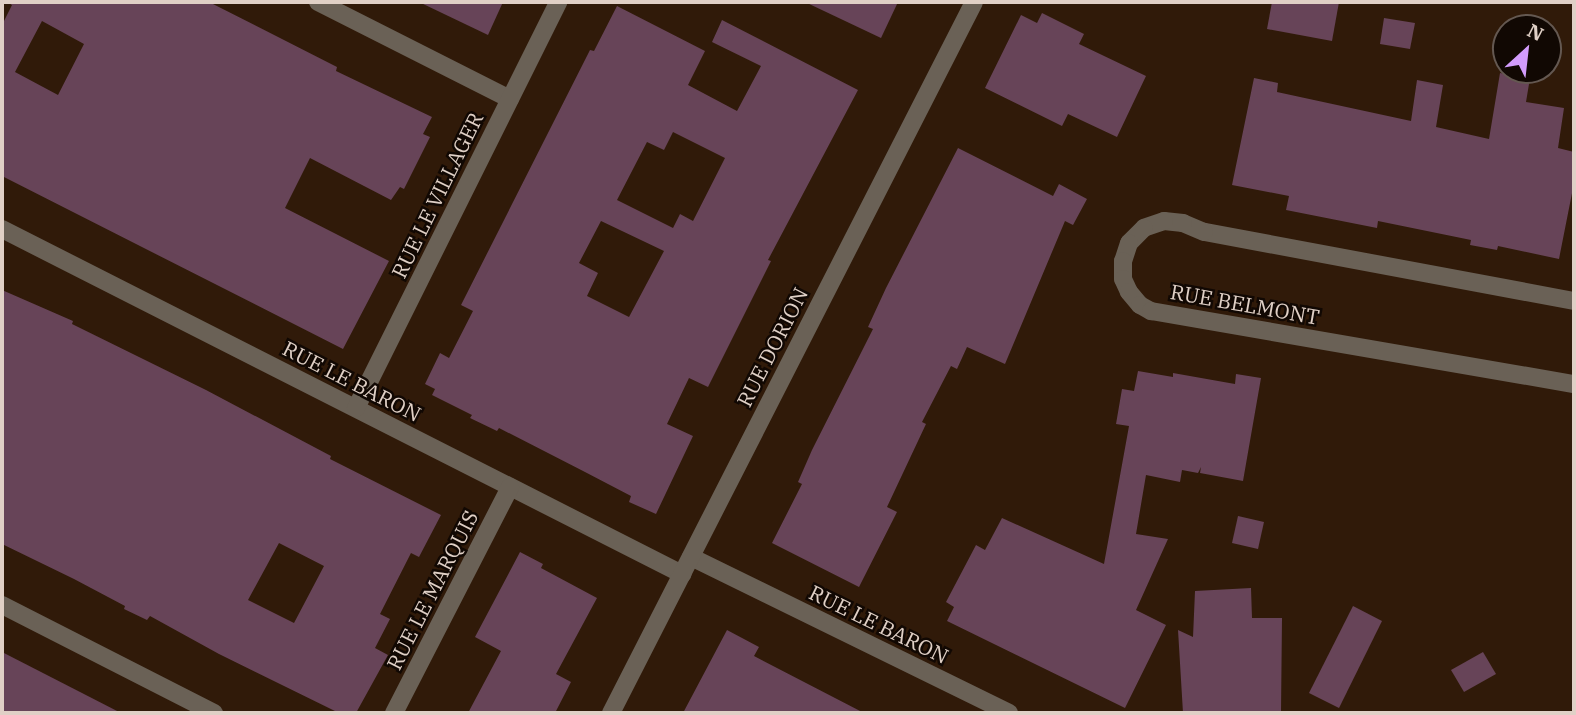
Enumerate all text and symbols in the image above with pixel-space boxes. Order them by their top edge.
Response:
north arrow [1492,14,1562,84]
text: N [1523,18,1548,46]
street label: RUE LE VILLAGER [386,108,488,282]
street label: RUE BELMONT [1168,278,1322,330]
street label: RUE DORION [731,283,813,411]
street label: RUE LE BARON [279,335,425,427]
street label: RUE LE MARQUIS [381,506,483,674]
street label: RUE LE BARON [805,579,953,669]

